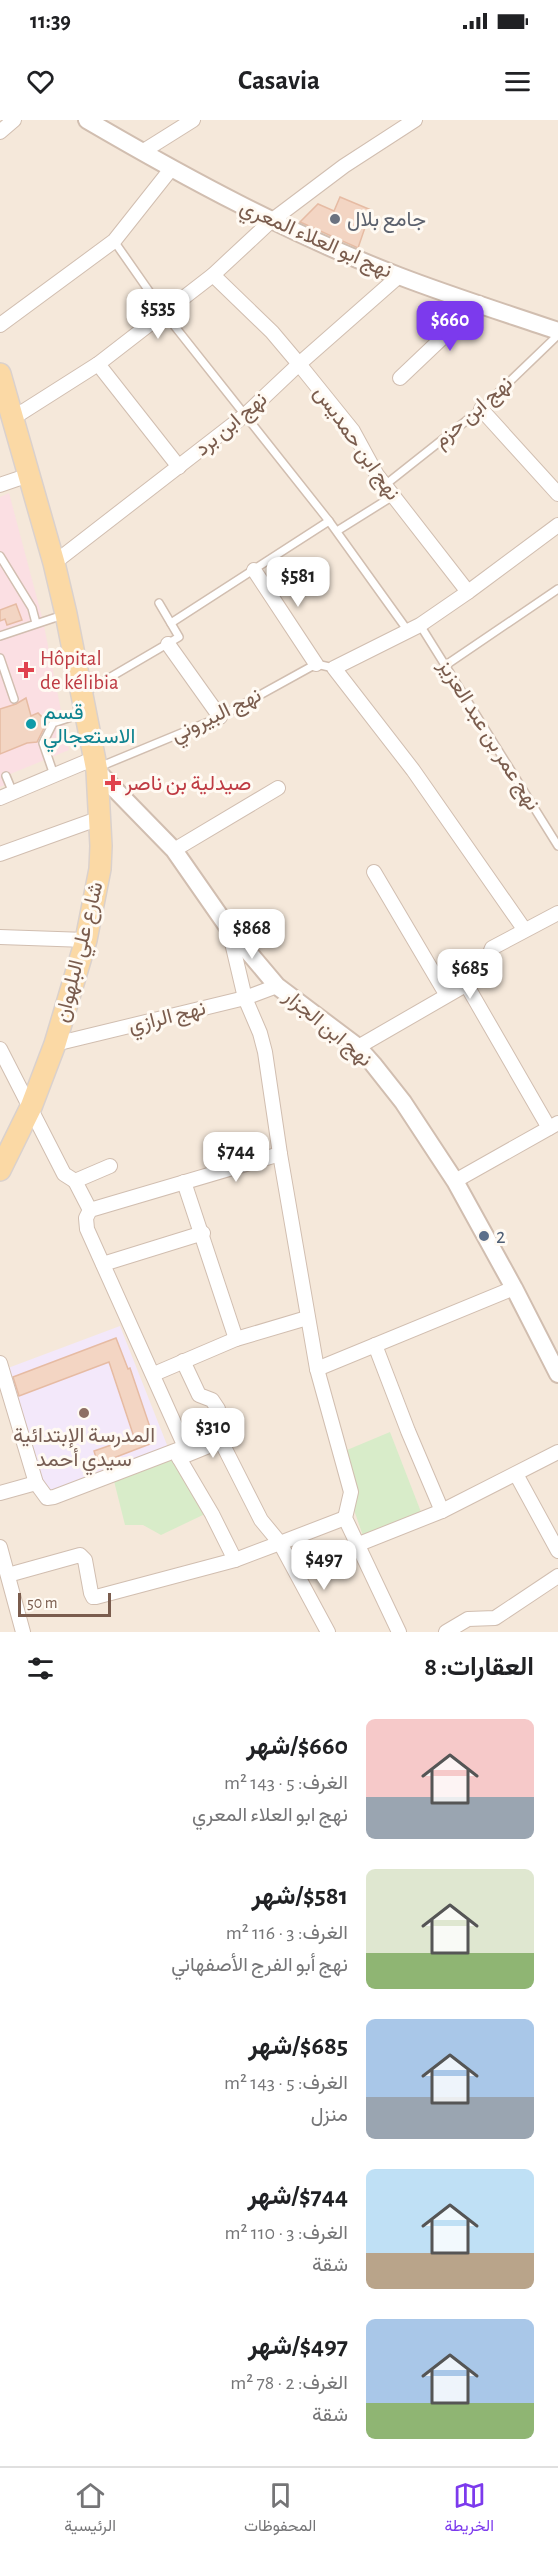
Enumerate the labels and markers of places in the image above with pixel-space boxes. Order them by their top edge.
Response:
place label: جامع بلال [347,209,426,233]
marker: جامع بلال [328,212,342,226]
pin: $535 [122,289,194,340]
pin: $660 [414,301,486,352]
pin: $581 [262,557,334,608]
place label: Hôpital de kélibia [40,648,119,693]
marker: Hôpital de kélibia [17,661,35,679]
place label: قسم الاستعجالي [43,702,135,753]
marker: قسم الاستعجالي [24,717,38,731]
place label: صيدلية بن ناصر [124,773,251,796]
marker: صيدلية بن ناصر [106,776,120,790]
pin: $868 [216,909,288,960]
pin: $685 [434,949,506,1000]
pin: $744 [200,1132,272,1183]
place label: 2 [496,1226,506,1247]
marker: 2 [477,1229,491,1243]
marker: المدرسة الإبتدائية سيدي أحمد [77,1406,91,1420]
pin: $310 [177,1408,249,1459]
place label: المدرسة الإبتدائية سيدي أحمد [13,1425,155,1476]
pin: $497 [288,1540,360,1591]

